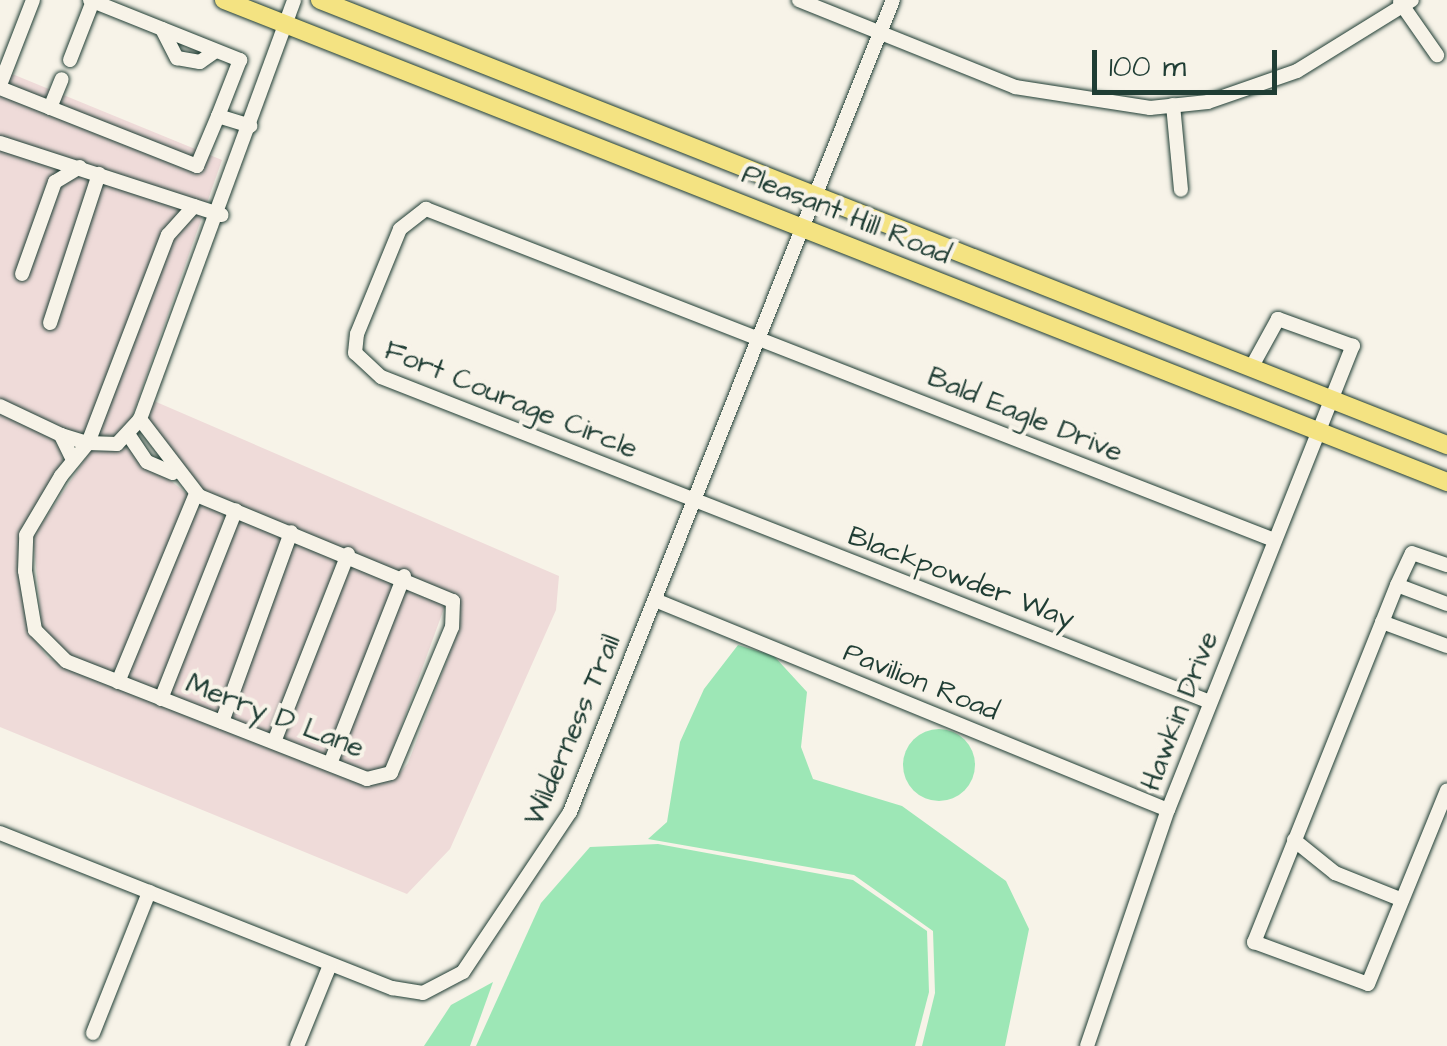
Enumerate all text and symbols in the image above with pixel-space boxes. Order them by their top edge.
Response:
scale bar [1097,30,1282,92]
text: 100 m [1109,46,1186,88]
street label: Pleasant Hill Road [737,158,955,272]
street label: Fort Courage Circle [379,334,643,466]
street label: Bald Eagle Drive [922,361,1128,469]
street label: Blackpowder Way [843,519,1079,637]
street label: Hawkin Drive [1134,627,1226,795]
street label: Wilderness Trail [518,629,628,831]
street label: Pavilion Road [838,636,1004,728]
street label: Merry D Lane [181,667,369,765]

